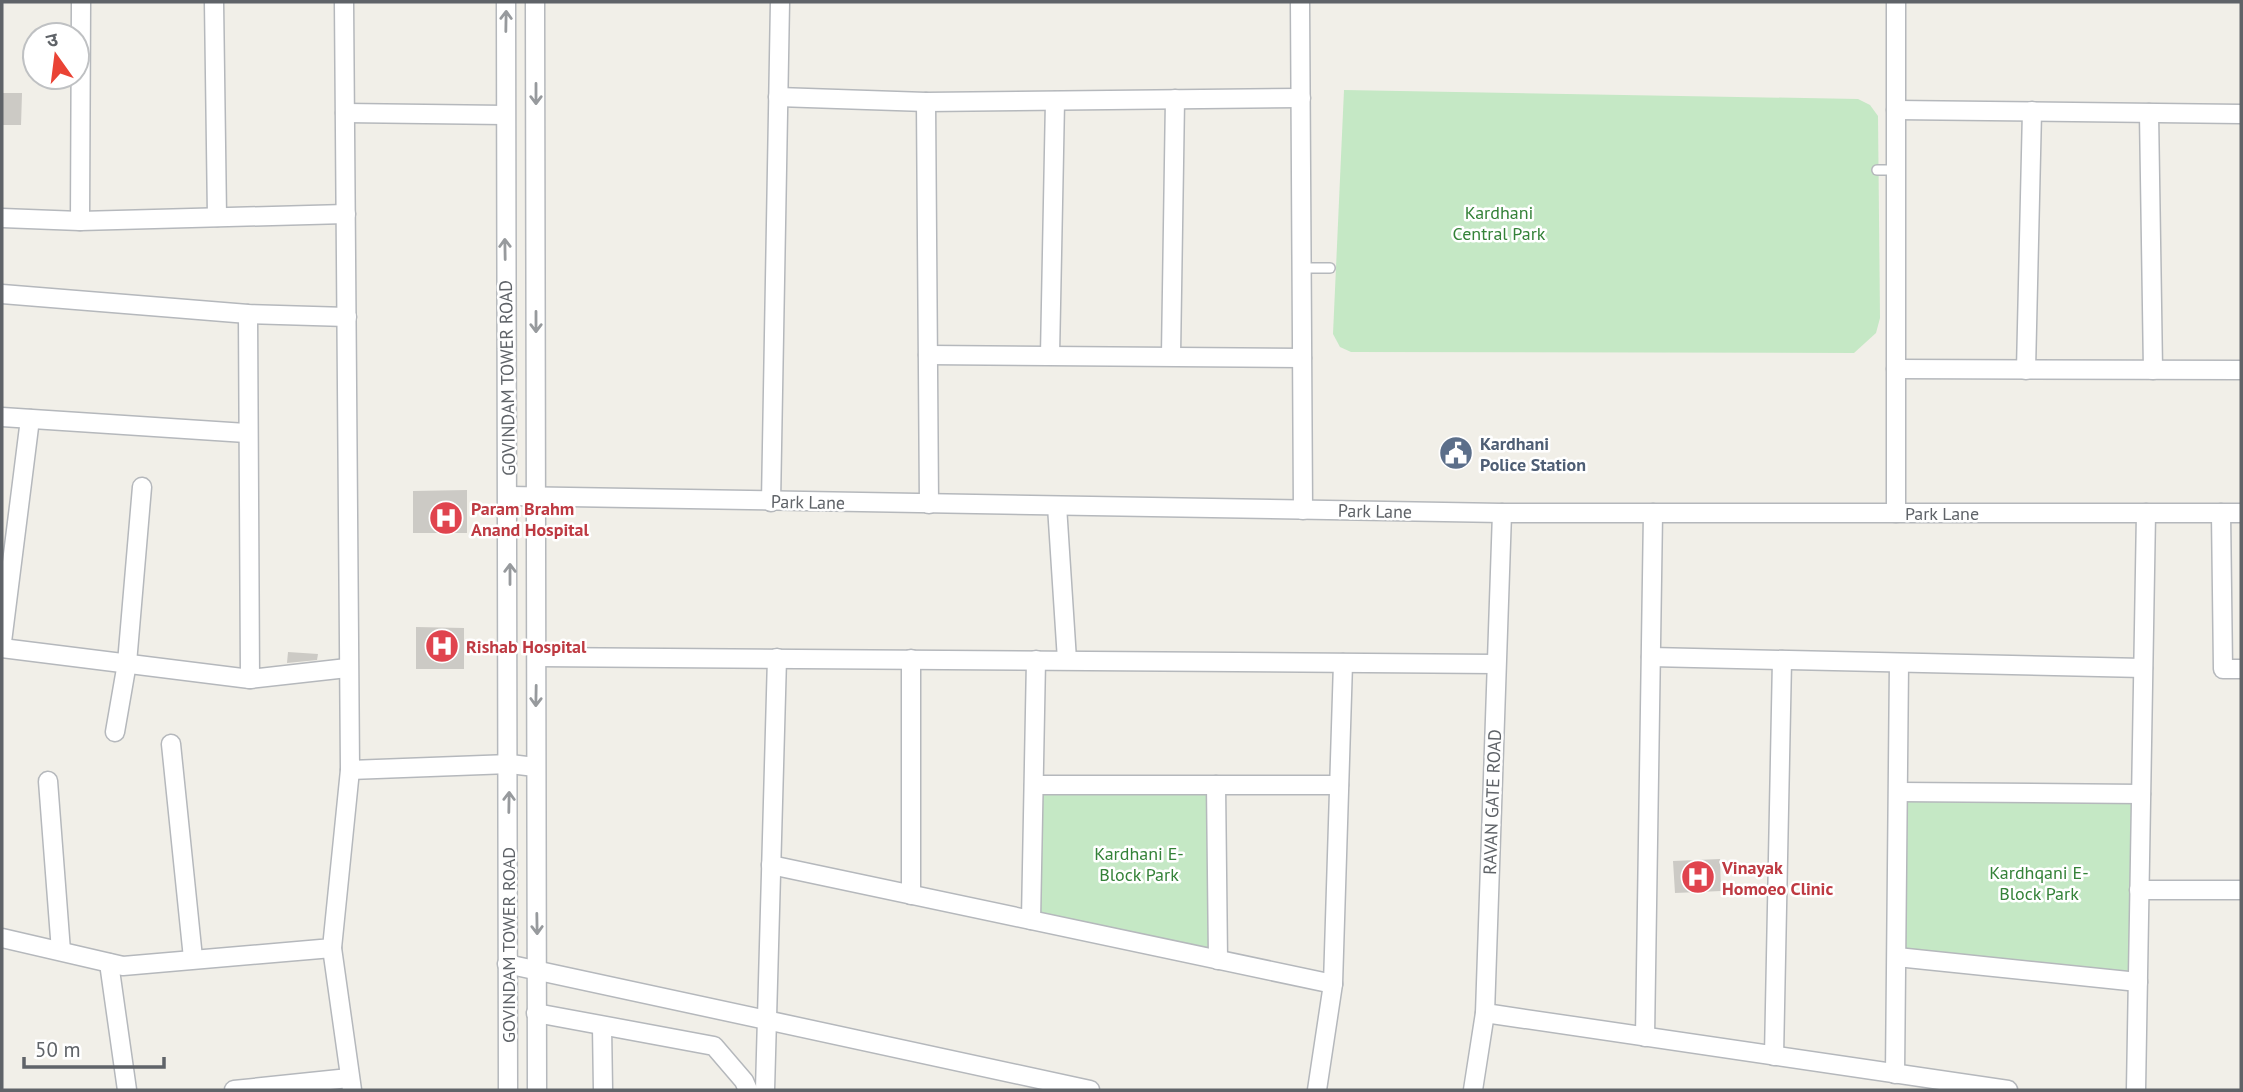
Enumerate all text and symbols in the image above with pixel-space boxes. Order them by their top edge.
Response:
one-way arrow [499,10,513,33]
north arrow [21,21,91,91]
text: उ [44,26,61,52]
one-way arrow [529,83,543,106]
park label: Kardhani Central Park [1453,201,1546,245]
one-way arrow [498,237,512,260]
street label: GOVINDAM TOWER ROAD [494,280,520,476]
one-way arrow [529,310,543,333]
place label: Kardhani Police Station [1480,432,1586,476]
public building icon: Kardhani Police Station [1437,434,1475,472]
street label: Park Lane [771,490,845,514]
place label: Param Brahm Anand Hospital [471,497,589,541]
hospital icon: Param Brahm Anand Hospital [427,499,465,537]
street label: Park Lane [1338,499,1412,523]
street label: Park Lane [1905,502,1979,525]
one-way arrow [503,563,516,586]
hospital icon: Rishab Hospital [423,627,461,665]
place label: Rishab Hospital [466,635,587,658]
one-way arrow [529,685,543,708]
street label: RAVAN GATE ROAD [1478,729,1506,875]
one-way arrow [502,790,516,813]
park label: Kardhani E- Block Park [1094,842,1184,886]
street label: GOVINDAM TOWER ROAD [497,847,520,1043]
place label: Vinayak Homoeo Clinic [1721,856,1833,900]
hospital icon: Vinayak Homoeo Clinic [1679,858,1717,896]
park label: Kardhqani E- Block Park [1989,861,2089,905]
one-way arrow [530,912,544,935]
scale bar [24,1026,164,1070]
text: 50 m [35,1036,81,1063]

